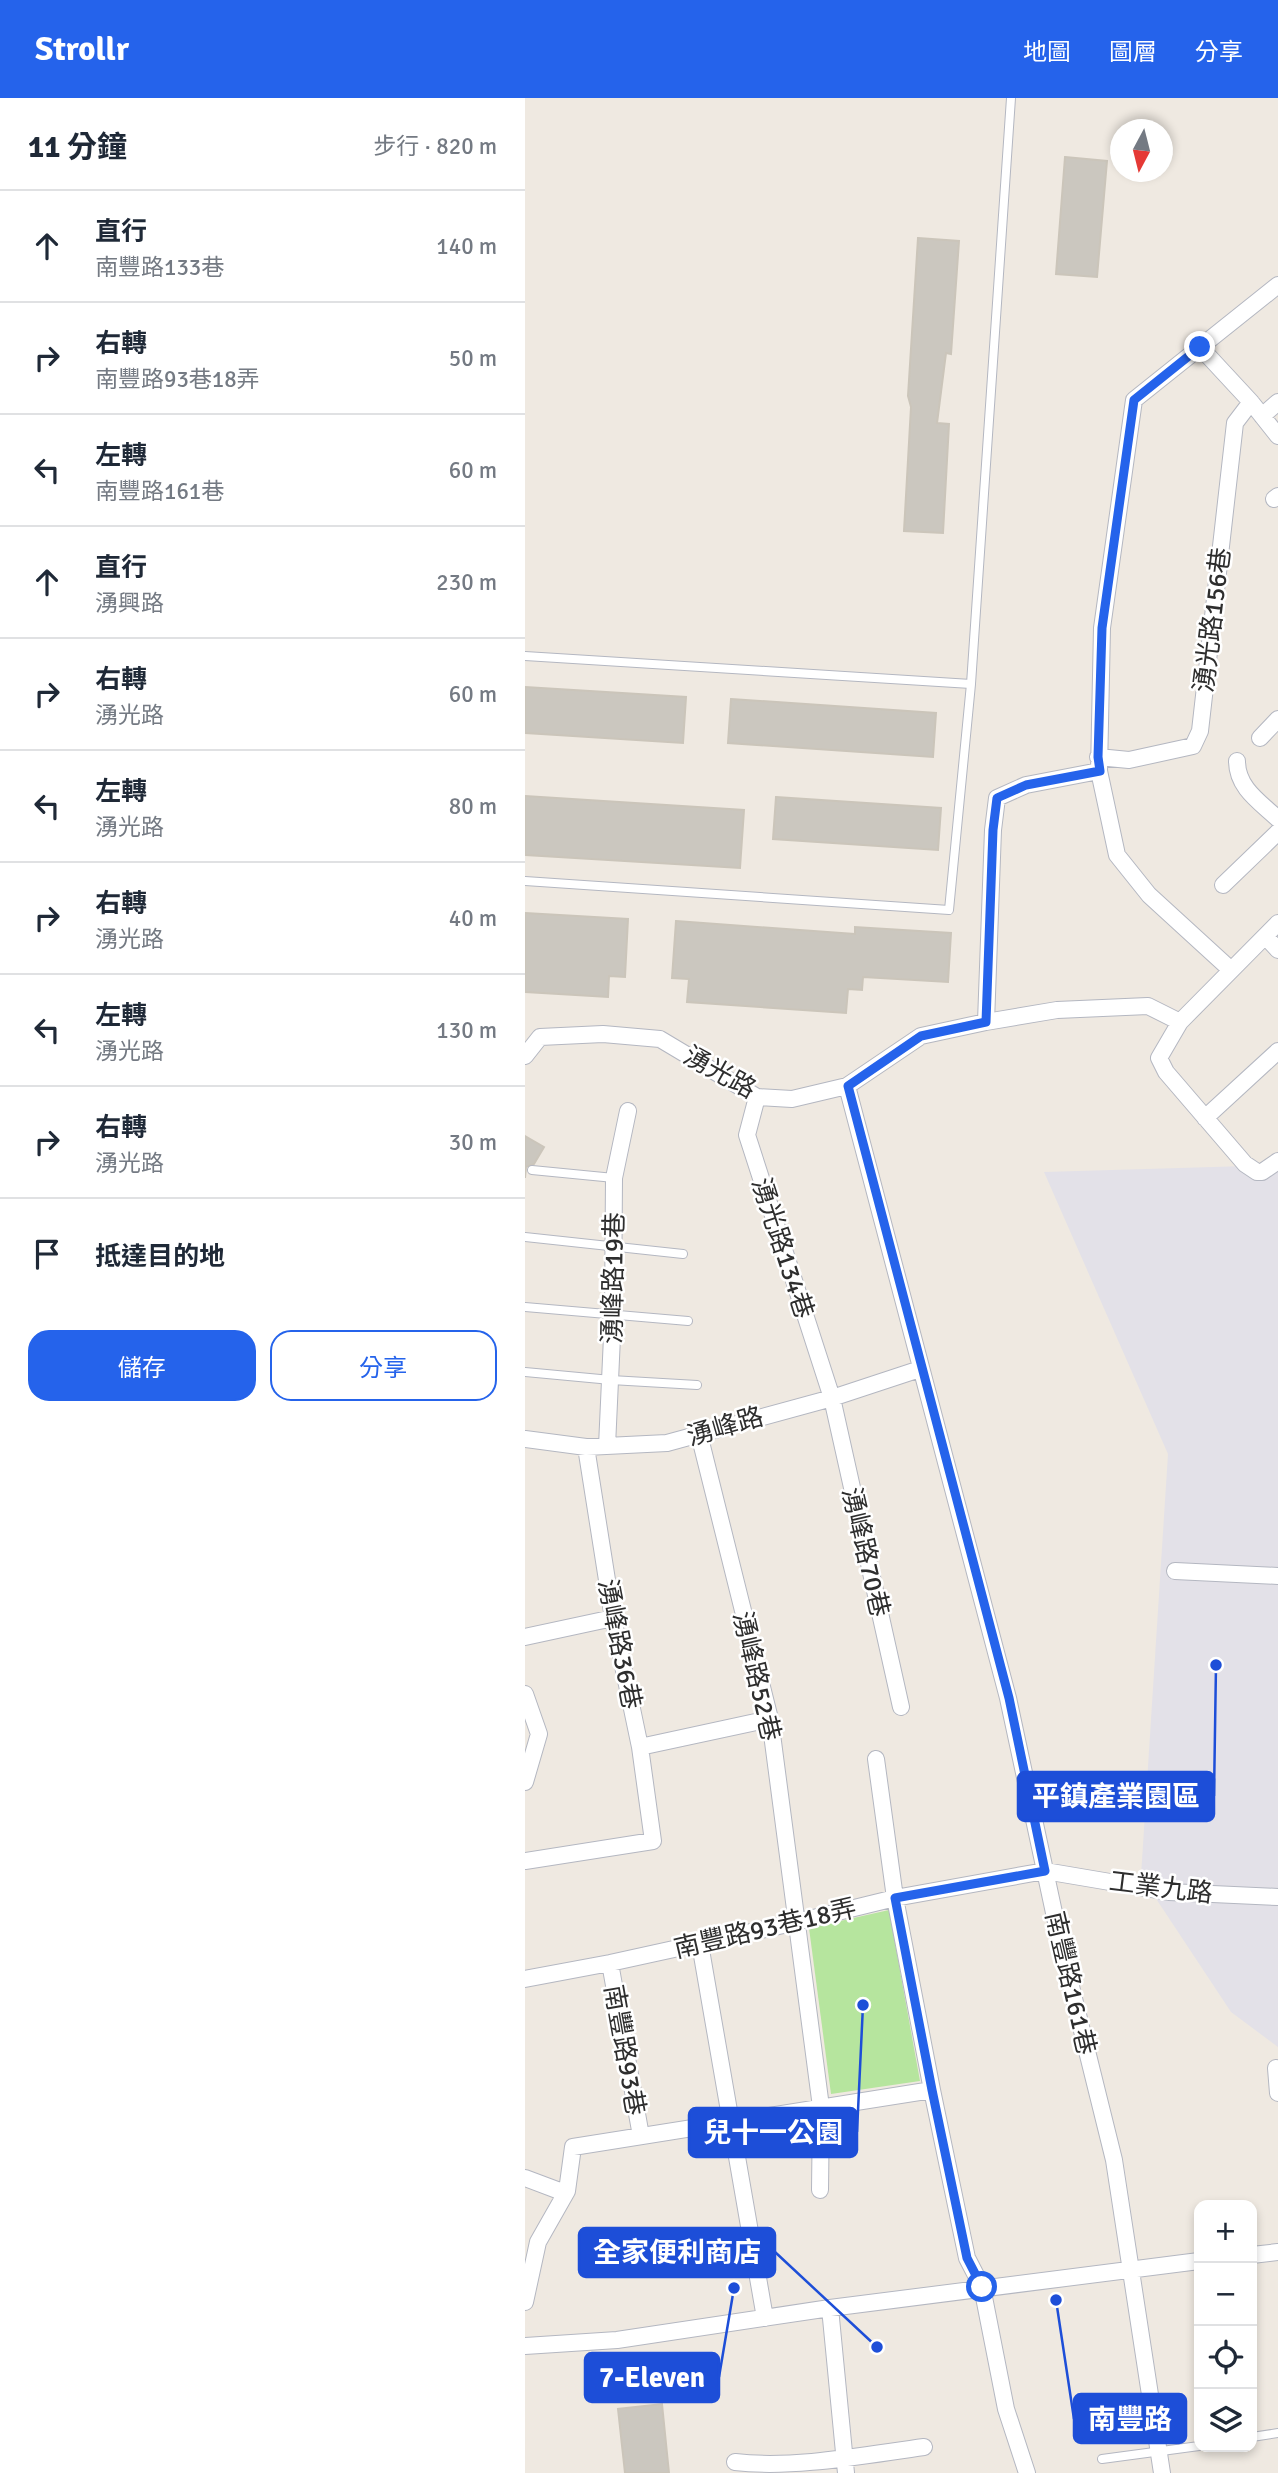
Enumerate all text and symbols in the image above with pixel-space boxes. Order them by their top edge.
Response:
text: Strollr [35,29,129,70]
text: 地圖 [1023,37,1071,67]
text: 圖層 [1109,37,1157,67]
text: 分享 [1195,37,1243,67]
north arrow [1110,119,1173,182]
text: 11 分鐘 [28,129,127,166]
text: 步行 · 820 m [373,132,497,161]
text: 直行 [95,216,147,248]
icon: ahead [28,227,66,265]
text: 140 m [436,232,497,261]
text: 南豐路133巷 [95,253,224,282]
text: 右轉 [95,328,147,360]
route end [1184,331,1215,362]
icon: right [28,339,66,377]
text: 50 m [449,344,497,373]
text: 南豐路93巷18弄 [95,365,260,394]
text: 左轉 [95,440,147,472]
icon: left [28,451,66,489]
text: 60 m [449,456,497,485]
text: 南豐路161巷 [95,477,224,506]
street label: 湧光路156巷 [1188,546,1238,695]
text: 直行 [95,552,147,584]
icon: ahead [28,563,66,601]
text: 230 m [436,568,497,597]
text: 湧興路 [95,589,164,618]
text: 右轉 [95,664,147,696]
icon: right [28,675,66,713]
text: 60 m [449,680,497,709]
text: 湧光路 [95,701,164,730]
text: 左轉 [95,776,147,808]
icon: left [28,787,66,825]
text: 80 m [449,792,497,821]
text: 湧光路 [95,813,164,842]
text: 右轉 [95,888,147,920]
icon: right [28,899,66,937]
text: 40 m [449,904,497,933]
text: 湧光路 [95,925,164,954]
text: 左轉 [95,1000,147,1032]
icon: left [28,1011,66,1049]
text: 130 m [436,1016,497,1045]
text: 湧光路 [95,1037,164,1066]
street label: 湧光路 [678,1040,761,1106]
text: 右轉 [95,1112,147,1144]
icon: right [28,1123,66,1161]
text: 30 m [449,1128,497,1157]
text: 湧光路 [95,1149,164,1178]
street label: 湧光路134巷 [744,1174,820,1323]
street label: 湧峰路19巷 [597,1212,631,1344]
icon: arrive [28,1235,66,1273]
text: 抵達目的地 [95,1241,225,1273]
button: 儲存 [28,1330,256,1401]
button: 分享 [270,1330,497,1401]
street label: 湧峰路 [683,1401,767,1453]
street label: 湧峰路70巷 [835,1484,895,1620]
street label: 湧峰路36巷 [591,1576,647,1712]
street label: 湧峰路52巷 [726,1608,786,1744]
callout: 平鎮產業園區 [1018,1772,1214,1821]
text: 平鎮產業園區 [1032,1780,1200,1814]
street label: 工業九路 [1107,1866,1214,1910]
street label: 南豐路93巷18弄 [671,1892,860,1966]
street label: 南豐路161巷 [1038,1908,1102,2058]
street label: 南豐路93巷 [597,1982,651,2118]
callout: 兒十一公園 [689,2108,857,2157]
text: 兒十一公園 [703,2116,843,2150]
map controls [1194,2200,1257,2452]
button: + [1194,2200,1257,2263]
callout: 全家便利商店 [579,2228,775,2277]
text: 全家便利商店 [593,2236,761,2270]
button: − [1194,2263,1257,2326]
route start [966,2271,997,2302]
button: locate [1194,2326,1257,2389]
callout: 7-Eleven [585,2353,719,2402]
text: 7-Eleven [599,2361,705,2395]
button: layers [1194,2389,1257,2452]
callout: 南豐路 [1074,2394,1186,2443]
text: 南豐路 [1088,2403,1172,2437]

